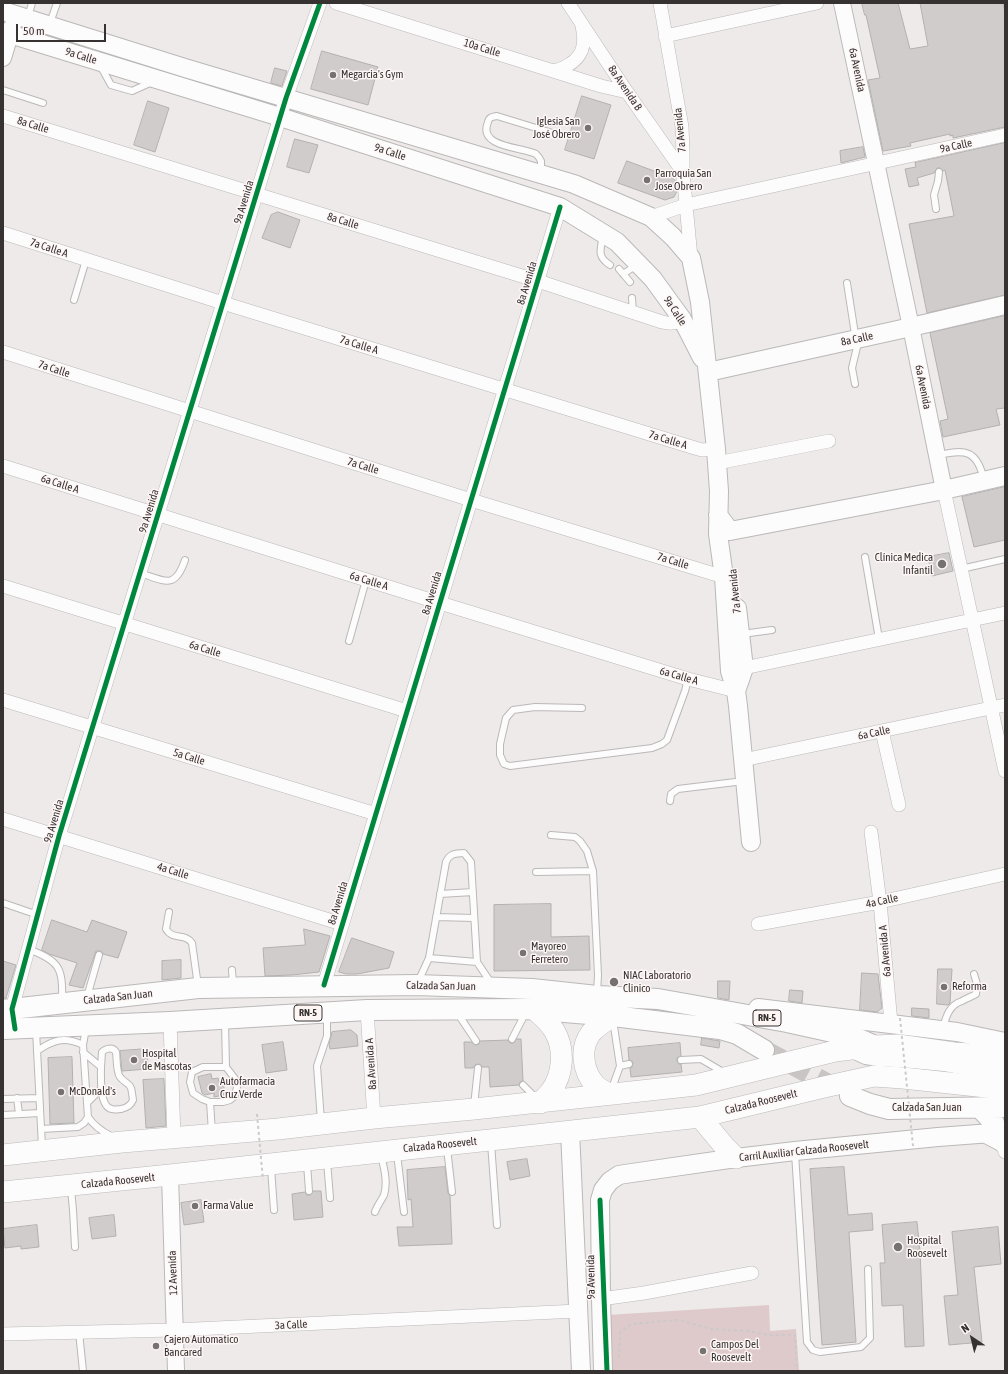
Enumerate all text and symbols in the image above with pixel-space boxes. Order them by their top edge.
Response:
scale bar [18,16,108,42]
text: 50 m [23,24,45,38]
street label: 10a Calle [462,36,502,60]
street label: 9a Calle [63,45,99,67]
street label: 6a Avenida [846,47,868,93]
street label: 8a Avenida B [605,63,645,113]
place label: Megarcia's Gym [341,68,403,82]
marker: Megarcia's Gym [328,70,338,80]
street label: 7a Avenida [671,107,689,153]
street label: 8a Calle [15,114,51,136]
place label: Iglesia San José Obrero [533,115,580,141]
marker: Iglesia San José Obrero [583,123,593,133]
street label: 9a Calle [939,136,973,156]
street label: 9a Calle [372,141,408,163]
place label: Parroquia San Jose Obrero [655,167,712,193]
marker: Parroquia San Jose Obrero [642,175,652,185]
street label: 9a Avenida [231,179,257,225]
street label: 8a Calle [325,210,361,232]
street label: 7a Calle A [28,236,70,260]
street label: 8a Avenida [514,260,540,306]
street label: 9a Calle [661,294,689,328]
street label: 8a Calle [840,329,874,349]
street label: 7a Calle A [338,333,380,357]
street label: 7a Calle [36,358,72,380]
street label: 6a Avenida [912,364,934,410]
street label: 7a Calle A [647,428,689,452]
street label: 7a Calle [345,455,381,477]
street label: 6a Calle A [39,472,81,496]
street label: 9a Avenida [136,488,162,534]
street label: 7a Calle [655,550,691,572]
place label: Clínica Medica Infantil [875,551,933,577]
marker: Clínica Medica Infantil [936,558,948,570]
street label: 7a Avenida [726,568,744,614]
street label: 6a Calle A [348,569,390,593]
street label: 8a Avenida [419,570,445,616]
street label: 6a Calle [187,638,223,660]
street label: 6a Calle A [658,664,700,688]
street label: 6a Calle [857,723,891,743]
street label: 5a Calle [171,746,207,768]
street label: 9a Avenida [41,798,67,844]
street label: 4a Calle [155,860,191,882]
street label: 8a Avenida [325,880,351,926]
street label: 4a Calle [865,891,899,911]
street label: 6a Avenida A [876,925,894,977]
place label: Mayoreo Ferretero [531,940,568,966]
marker: Mayoreo Ferretero [518,948,528,958]
place label: NIAC Laboratorio Clinico [623,969,691,995]
marker: NIAC Laboratorio Clinico [608,976,620,988]
street label: Calzada San Juan [406,979,476,993]
place label: Reforma [952,980,987,994]
marker: Reforma [939,982,949,992]
street label: Calzada San Juan [83,987,153,1007]
road number: RN-5 [294,1005,322,1021]
road number: RN-5 [753,1010,781,1026]
street label: 8a Avenida A [363,1038,379,1090]
place label: Hospital de Mascotas [142,1047,191,1073]
marker: Hospital de Mascotas [129,1055,139,1065]
place label: Autofarmacia Cruz Verde [220,1075,275,1101]
marker: Autofarmacia Cruz Verde [207,1083,217,1093]
place label: McDonald's [69,1085,116,1099]
marker: McDonald's [56,1087,66,1097]
street label: Calzada Roosevelt [724,1087,798,1117]
street label: Calzada San Juan [892,1101,962,1115]
street label: Calzada Roosevelt [403,1135,477,1155]
street label: Carril Auxiliar Calzada Roosevelt [738,1138,870,1164]
street label: Calzada Roosevelt [81,1171,155,1191]
place label: Farma Value [203,1199,254,1213]
marker: Farma Value [190,1201,200,1211]
place label: Hospital Roosevelt [907,1234,947,1260]
marker: Hospital Roosevelt [892,1241,904,1253]
street label: 12 Avenida [166,1250,180,1296]
street label: 9a Avenida [584,1254,598,1300]
street label: 3a Calle [274,1318,308,1332]
north arrow [952,1318,992,1358]
text: N [959,1321,971,1335]
place label: Cajero Automatico Bancared [164,1333,238,1359]
place label: Campos Del Roosevelt [711,1338,759,1364]
marker: Cajero Automatico Bancared [151,1341,161,1351]
marker: Campos Del Roosevelt [698,1346,708,1356]

